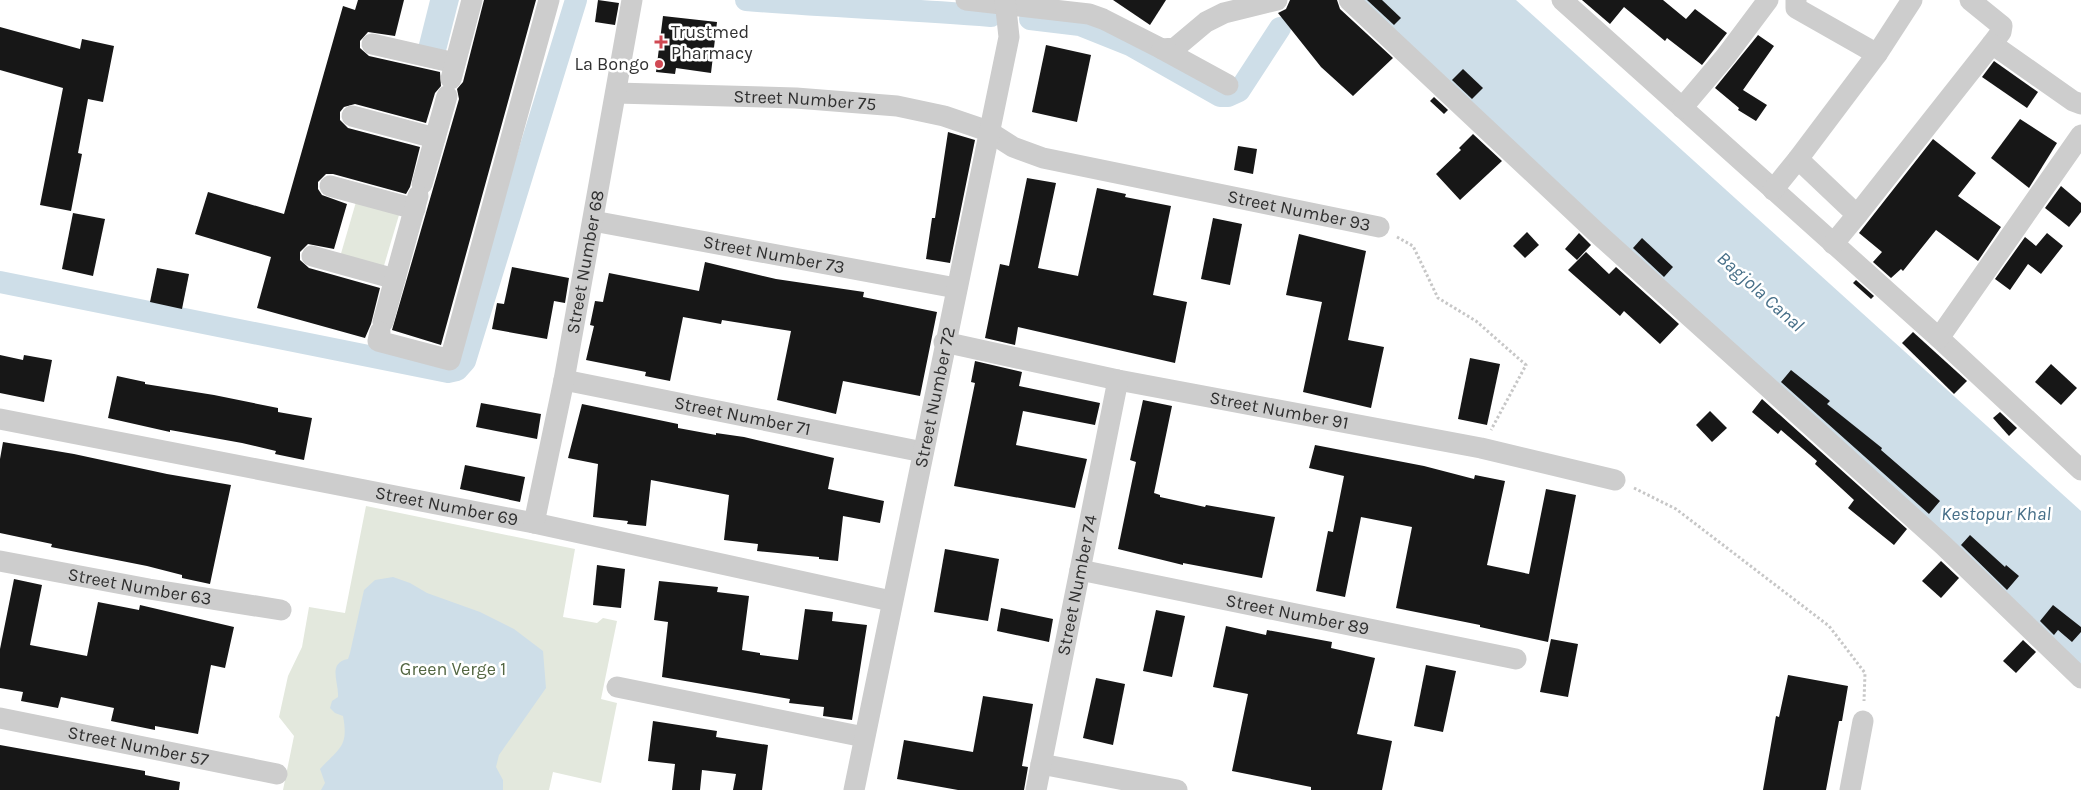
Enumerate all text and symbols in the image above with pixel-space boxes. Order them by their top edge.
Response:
place label: Trustmed Pharmacy [671,21,753,64]
marker: Trustmed Pharmacy [655,36,667,48]
place label: La Bongo [575,53,649,75]
marker: La Bongo [653,58,665,70]
street label: Street Number 75 [733,85,877,115]
street label: Street Number 93 [1226,185,1373,236]
street label: Street Number 68 [561,188,609,336]
street label: Street Number 73 [701,231,847,278]
water label: Bagjola Canal [1712,247,1808,337]
street label: Street Number 72 [910,325,960,470]
street label: Street Number 91 [1208,386,1350,434]
street label: Street Number 71 [672,391,813,440]
street label: Street Number 69 [373,481,520,531]
water label: Kestopur Khal [1941,503,2051,525]
street label: Street Number 74 [1052,513,1102,657]
street label: Street Number 63 [66,563,213,610]
street label: Street Number 89 [1224,589,1371,640]
park label: Green Verge 1 [400,658,506,680]
street label: Street Number 57 [66,721,211,771]

